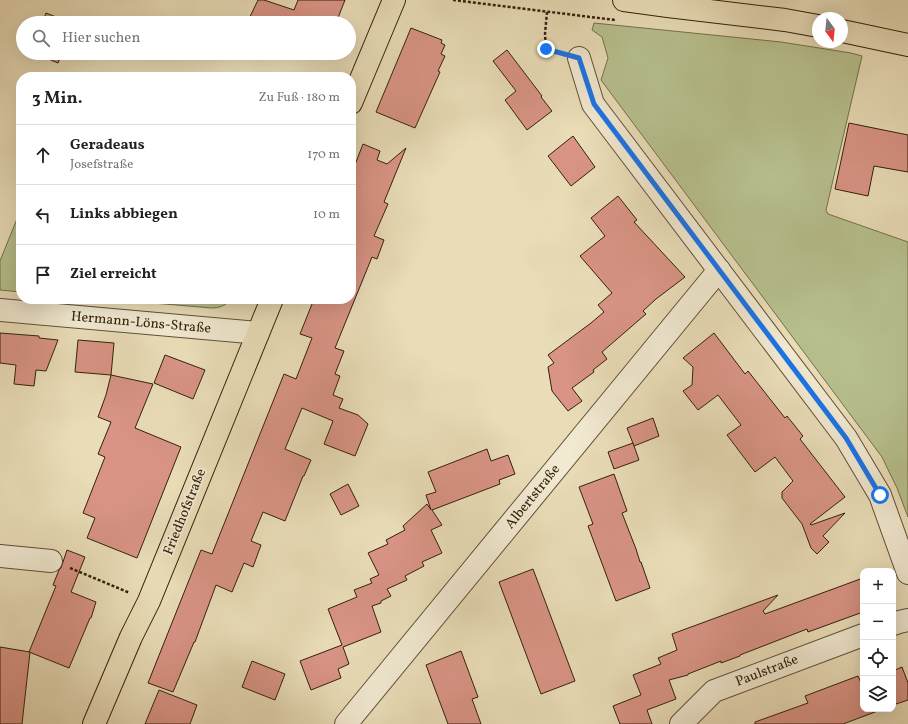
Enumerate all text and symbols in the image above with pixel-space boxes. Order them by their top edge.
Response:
north arrow [812,12,848,48]
search box [16,16,356,60]
icon: search [30,27,52,49]
text: Hier suchen [62,28,140,49]
route end [537,40,555,58]
text: 3 Min. [32,87,83,110]
text: Zu Fuß · 180 m [259,89,340,107]
text: Geradeaus [70,135,145,156]
icon: ahead [32,144,54,166]
text: 170 m [307,146,340,164]
text: Josefstraße [70,156,133,174]
icon: left [32,204,54,226]
text: Links abbiegen [70,204,178,225]
text: 10 m [313,206,340,224]
icon: arrive [32,264,54,286]
text: Ziel erreicht [70,264,157,285]
street label: Hermann-Löns-Straße [70,307,212,339]
street label: Albertstraße [501,460,565,533]
street label: Friedhofstraße [159,466,211,558]
route start [871,486,889,504]
map controls [860,568,896,712]
button: + [860,568,896,604]
button: − [860,604,896,640]
button: locate [860,640,896,676]
street label: Paulstraße [733,650,802,692]
button: layers [860,676,896,712]

